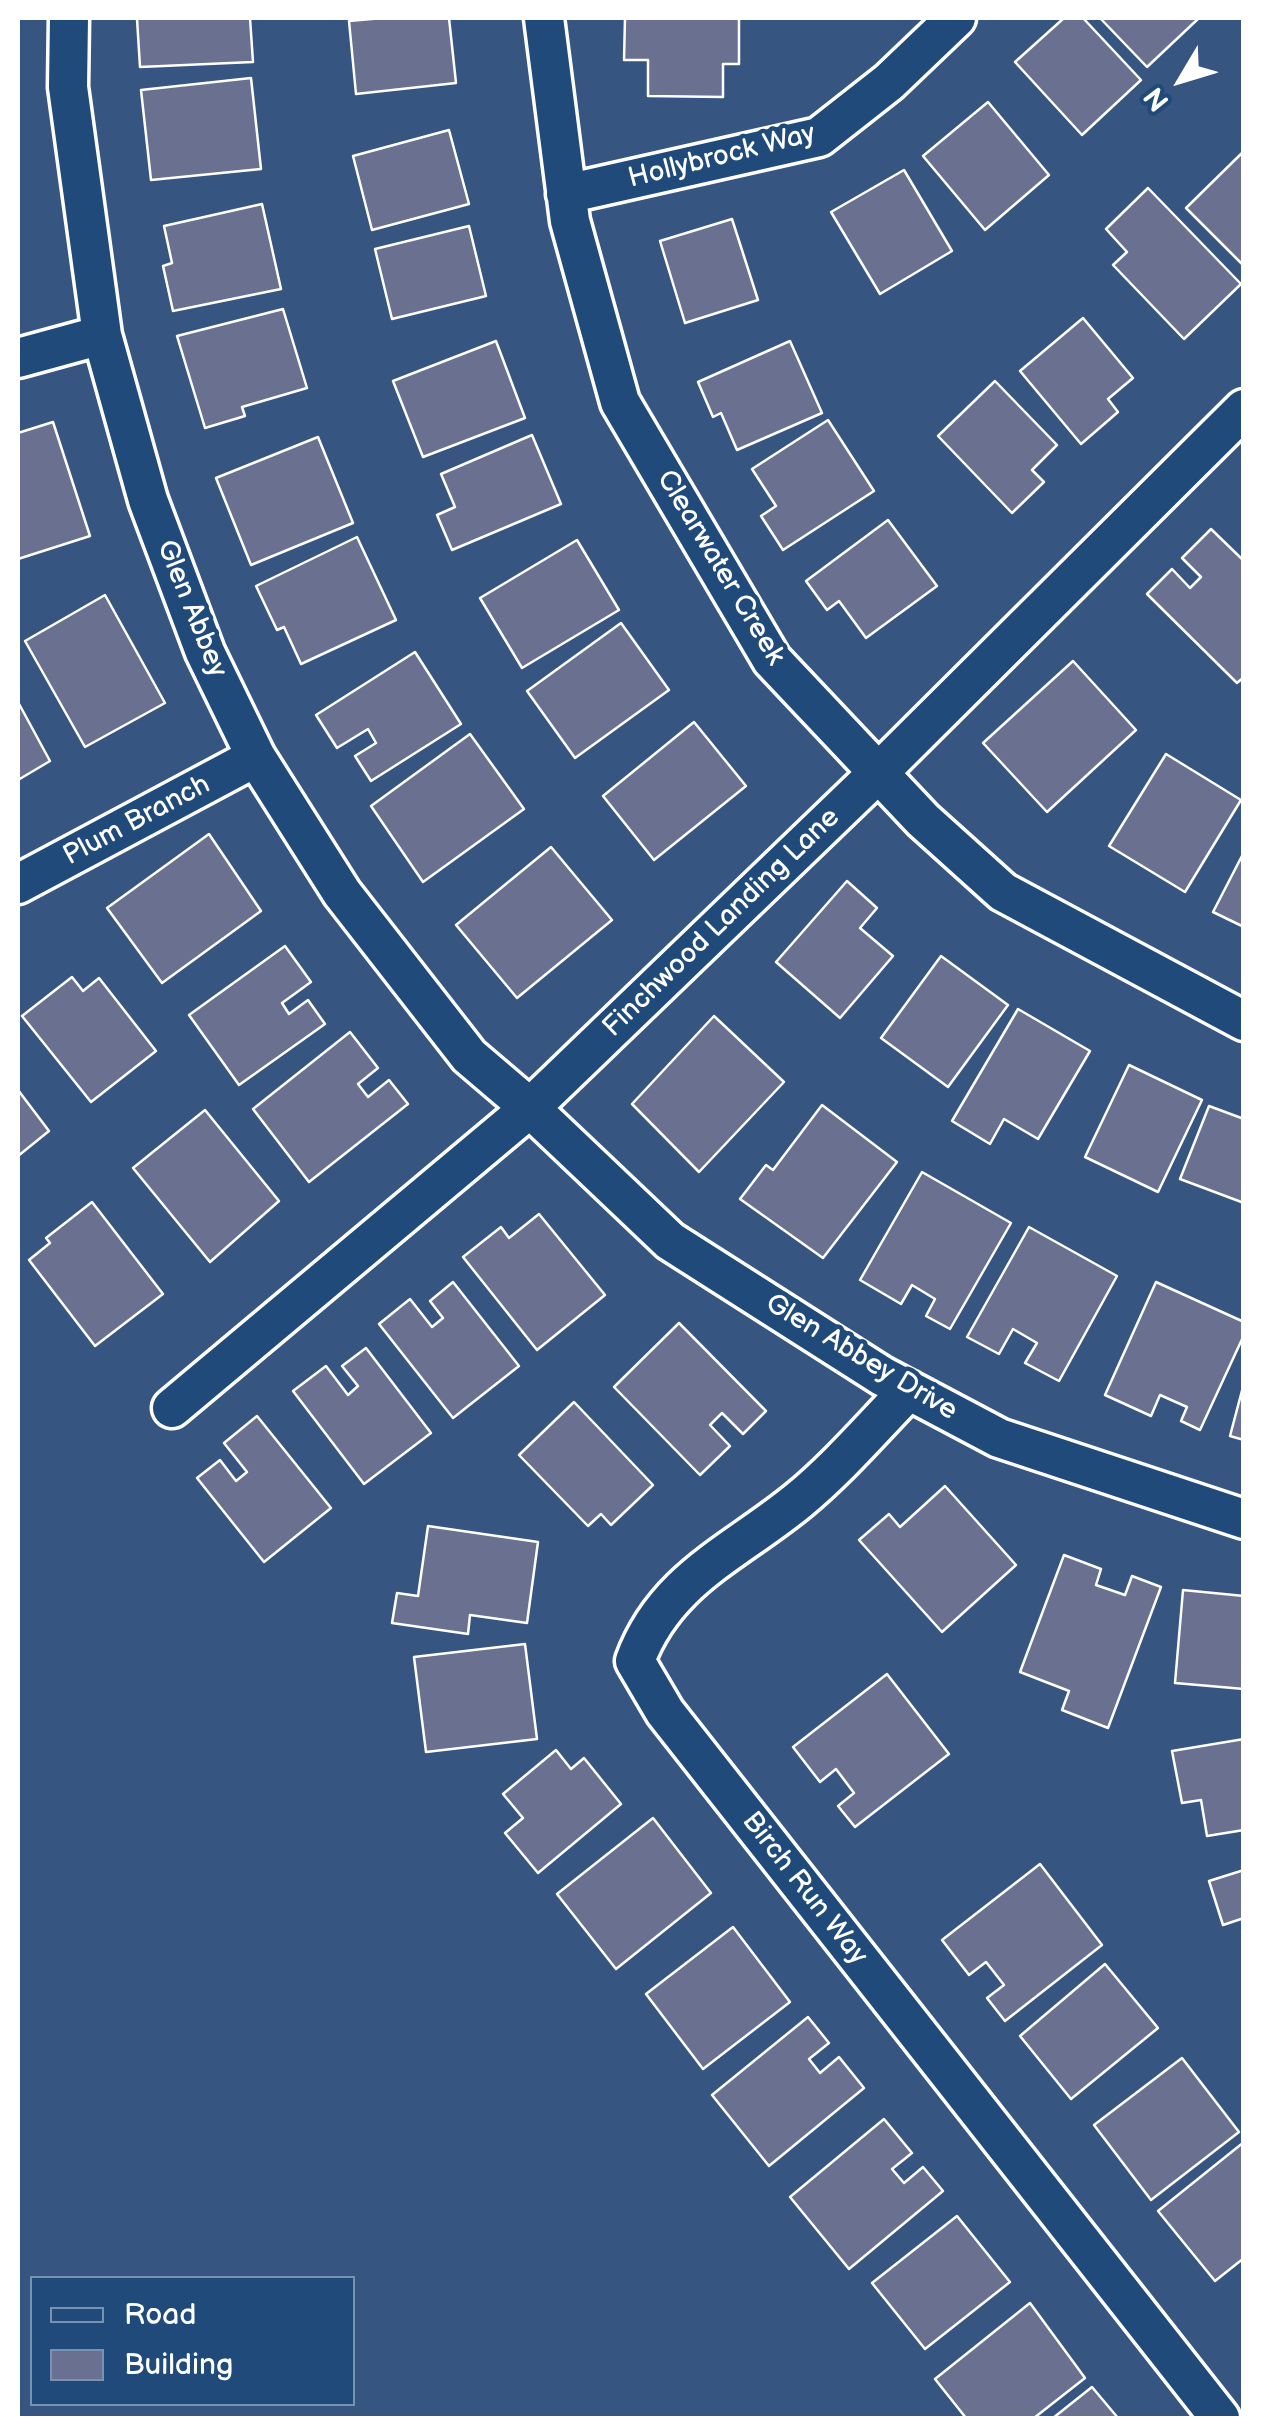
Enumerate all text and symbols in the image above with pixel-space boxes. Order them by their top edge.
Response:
north arrow [1131,30,1231,130]
text: N [1137,80,1176,117]
street label: Hollybrock Way [625,118,819,196]
street label: Clearwater Creek [649,464,791,672]
street label: Glen Abbey [148,536,234,682]
street label: Plum Branch [58,768,216,874]
street label: Finchwood Landing Lane [597,801,847,1045]
street label: Glen Abbey Drive [759,1287,963,1429]
street label: Birch Run Way [734,1806,874,1972]
legend [30,2276,355,2406]
text: Road [124,2297,197,2333]
text: Building [124,2347,233,2383]

